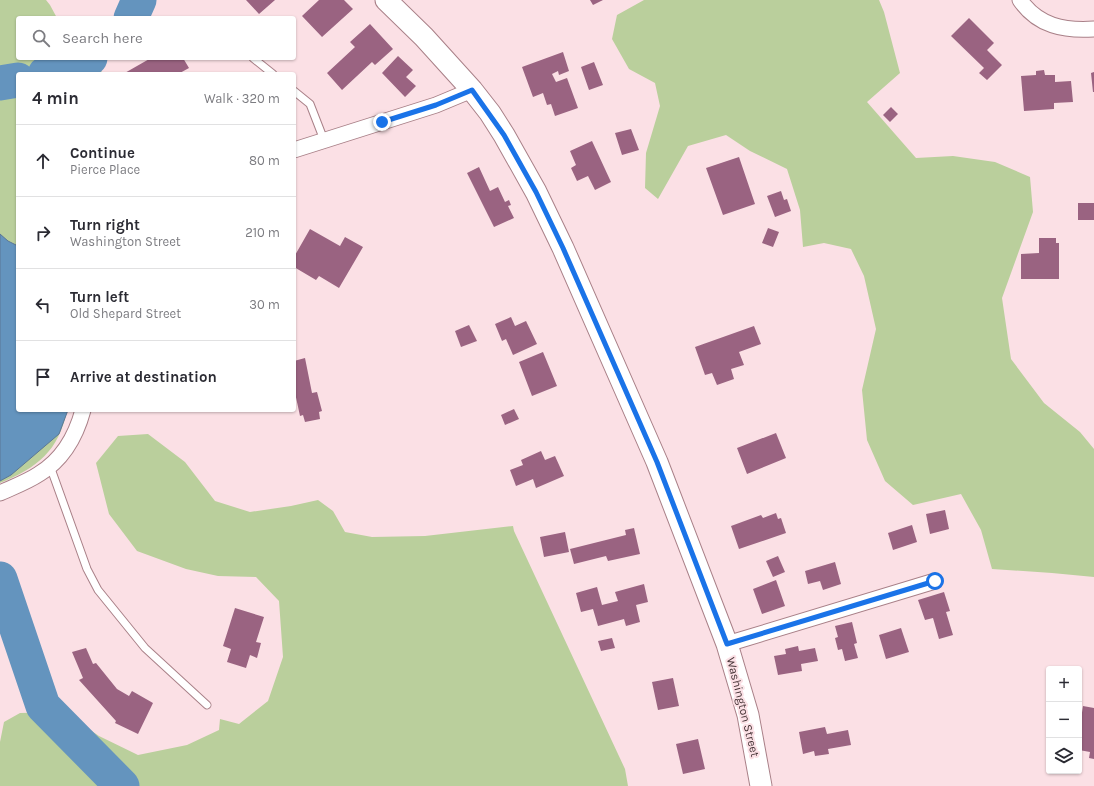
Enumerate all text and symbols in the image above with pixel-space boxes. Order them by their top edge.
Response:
search box [16,16,296,60]
icon: search [30,27,52,49]
text: Search here [62,29,143,47]
text: 4 min [32,88,79,108]
text: Walk · 320 m [204,91,280,106]
route end [373,113,391,131]
text: Continue [70,144,135,162]
icon: ahead [32,150,54,172]
text: 80 m [249,153,280,168]
text: Pierce Place [70,162,140,177]
text: Turn right [70,216,140,234]
icon: right [32,222,54,244]
text: 210 m [245,225,280,240]
text: Washington Street [70,234,181,249]
text: Turn left [70,288,129,306]
icon: left [32,294,54,316]
text: 30 m [249,297,280,312]
text: Old Shepard Street [70,306,181,321]
icon: arrive [32,366,54,388]
text: Arrive at destination [70,368,217,386]
route start [926,572,944,590]
street label: Washington Street [724,656,762,759]
map controls [1046,666,1082,774]
button: + [1046,666,1082,702]
button: − [1046,702,1082,738]
button: layers [1046,738,1082,774]

